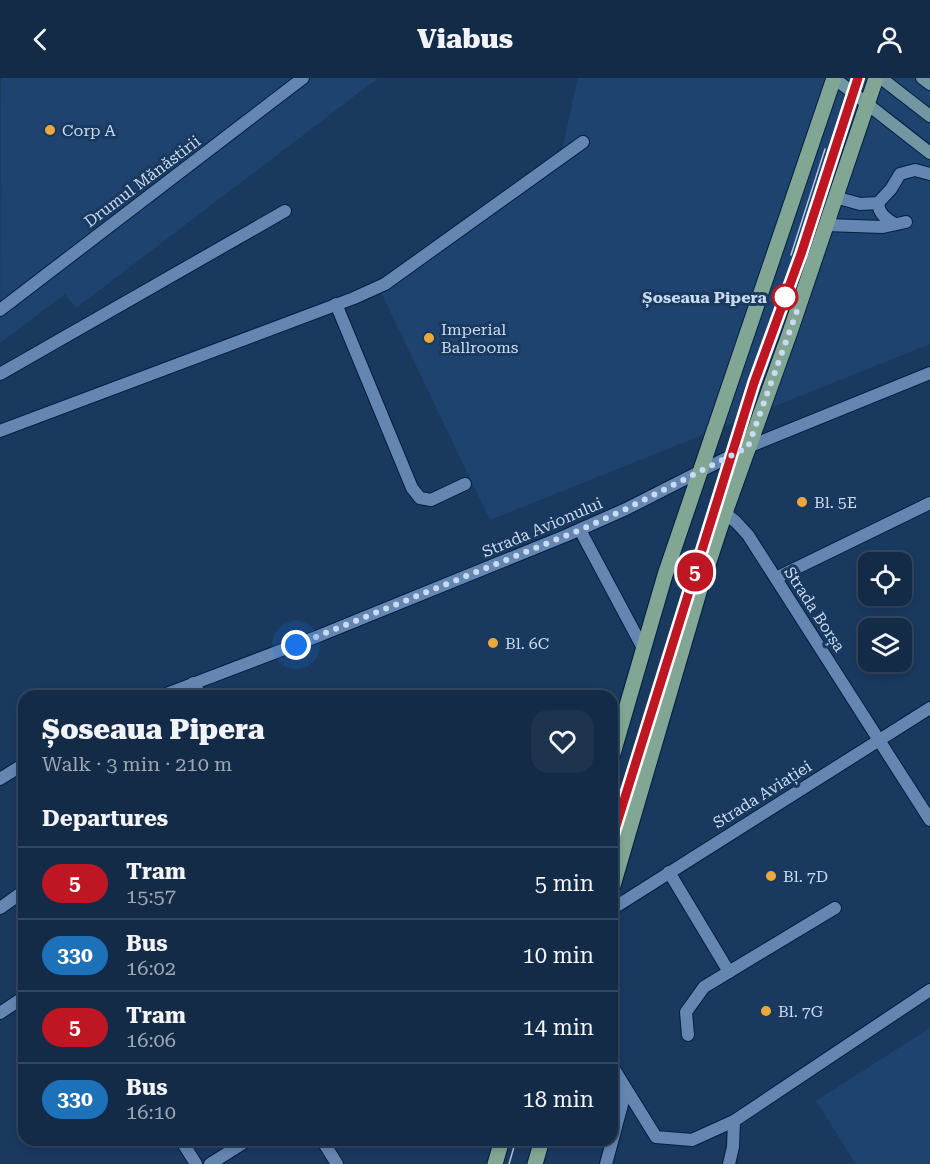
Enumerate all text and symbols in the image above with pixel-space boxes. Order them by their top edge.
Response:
icon: back [24,23,57,56]
text: Viabus [417,23,513,55]
icon: person [873,23,906,56]
place label: Corp A [62,121,116,140]
marker: Corp A [43,123,57,137]
street label: Drumul Mănăstirii [80,132,204,231]
marker: Șoseaua Pipera [772,284,798,310]
place label: Șoseaua Pipera [642,288,768,308]
place label: Imperial Ballrooms [441,320,519,357]
marker: Imperial Ballrooms [422,331,436,345]
place label: Bl. 5E [814,493,857,512]
street label: Strada Avionului [479,494,605,561]
marker: Bl. 5E [795,495,809,509]
line badge: 5 [676,552,714,592]
map controls [858,552,912,672]
button: locate [858,552,912,606]
text: 5 [689,560,701,584]
street label: Strada Borșa [779,563,849,656]
button: layers [858,618,912,672]
your location [281,630,311,660]
place label: Bl. 6C [505,634,549,653]
marker: Bl. 6C [486,636,500,650]
button: heart [531,710,594,773]
text: Șoseaua Pipera [42,713,265,746]
text: Walk · 3 min · 210 m [42,752,232,776]
street label: Strada Aviației [710,757,816,833]
text: Departures [42,806,168,831]
text: Tram [126,859,186,884]
place label: Bl. 7D [783,867,828,886]
marker: Bl. 7D [764,869,778,883]
text: 5 [69,871,81,895]
text: 5 min [535,871,594,896]
text: 15:57 [126,884,176,908]
text: Bus [126,931,168,956]
text: 330 [57,943,93,967]
text: 10 min [523,943,594,968]
text: 16:02 [126,956,176,980]
place label: Bl. 7G [778,1002,824,1021]
text: Tram [126,1003,186,1028]
marker: Bl. 7G [759,1004,773,1018]
text: 5 [69,1015,81,1039]
text: 14 min [523,1015,594,1040]
text: 16:06 [126,1028,176,1052]
text: Bus [126,1075,168,1100]
text: 330 [57,1087,93,1111]
text: 18 min [523,1087,594,1112]
text: 16:10 [126,1100,176,1124]

